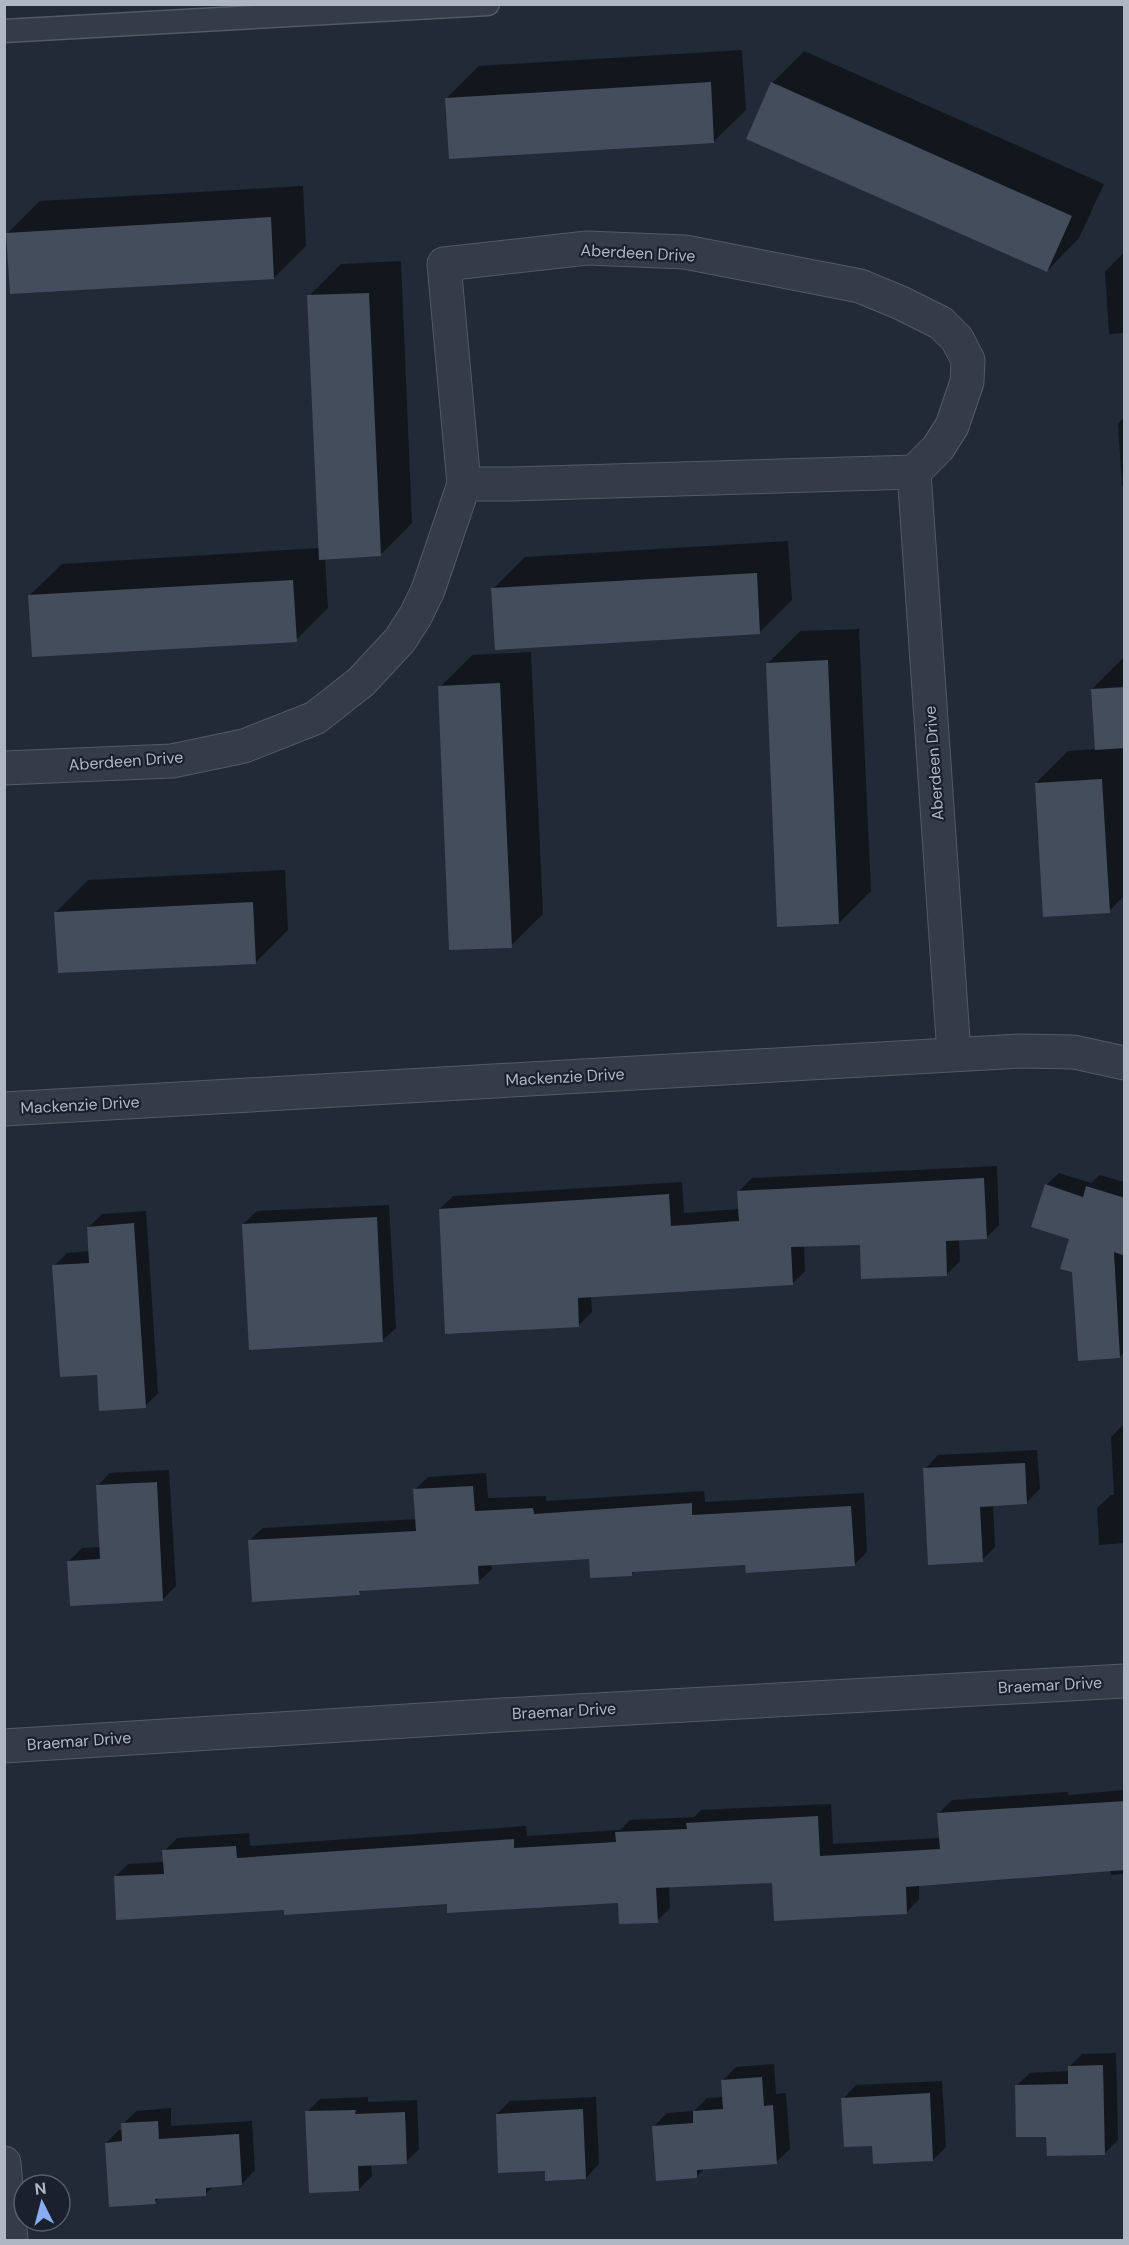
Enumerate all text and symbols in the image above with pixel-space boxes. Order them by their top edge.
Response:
street label: Aberdeen Drive [580,240,696,266]
street label: Aberdeen Drive [920,705,948,821]
street label: Aberdeen Drive [68,747,184,775]
street label: Mackenzie Drive [505,1063,625,1091]
street label: Mackenzie Drive [20,1091,140,1119]
street label: Braemar Drive [997,1672,1103,1698]
street label: Braemar Drive [511,1698,617,1724]
street label: Braemar Drive [26,1727,132,1755]
north arrow [12,2173,72,2233]
text: N [34,2178,47,2200]

